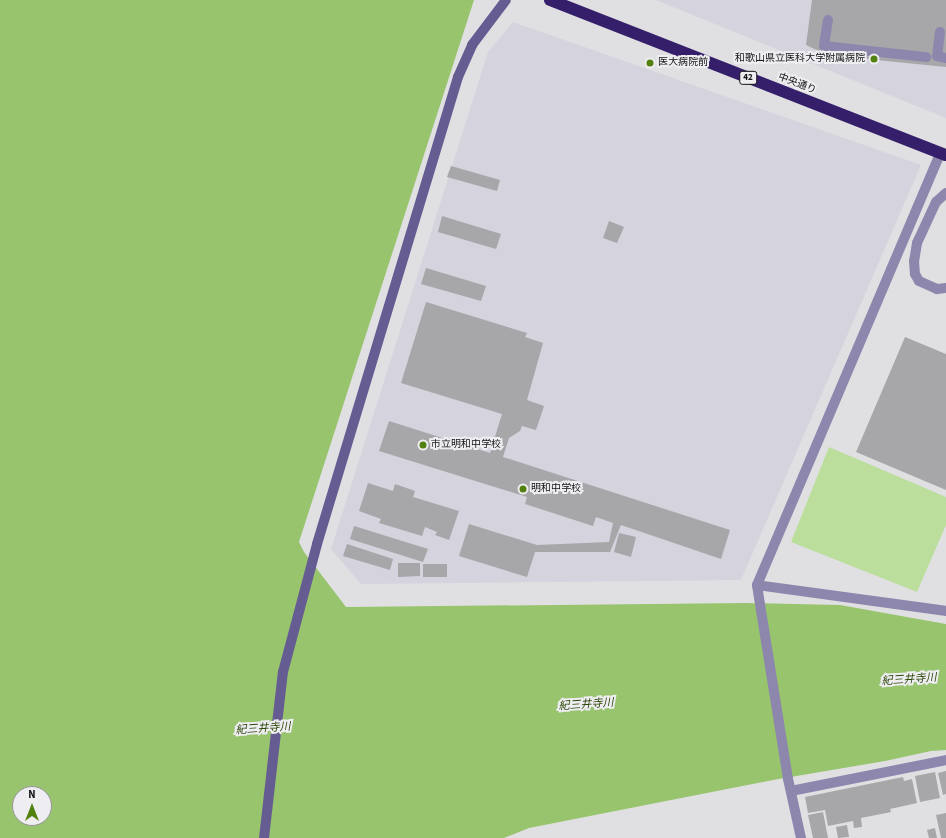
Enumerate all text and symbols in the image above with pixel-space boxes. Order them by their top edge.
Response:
place label: 和歌山県立医科大学附属病院 [735,53,865,65]
marker: 和歌山県立医科大学附属病院 [868,53,880,65]
place label: 医大病院前 [658,57,708,69]
marker: 医大病院前 [645,58,655,68]
road number: 42 [739,71,757,85]
street label: 中央通り [776,71,818,97]
place label: 市立明和中学校 [431,439,501,451]
marker: 市立明和中学校 [418,440,428,450]
place label: 明和中学校 [531,483,581,495]
marker: 明和中学校 [518,484,528,494]
water label: 紀三井寺川 [881,671,937,689]
water label: 紀三井寺川 [558,696,614,714]
water label: 紀三井寺川 [235,720,291,738]
north arrow [12,786,52,826]
text: N [28,787,36,802]

